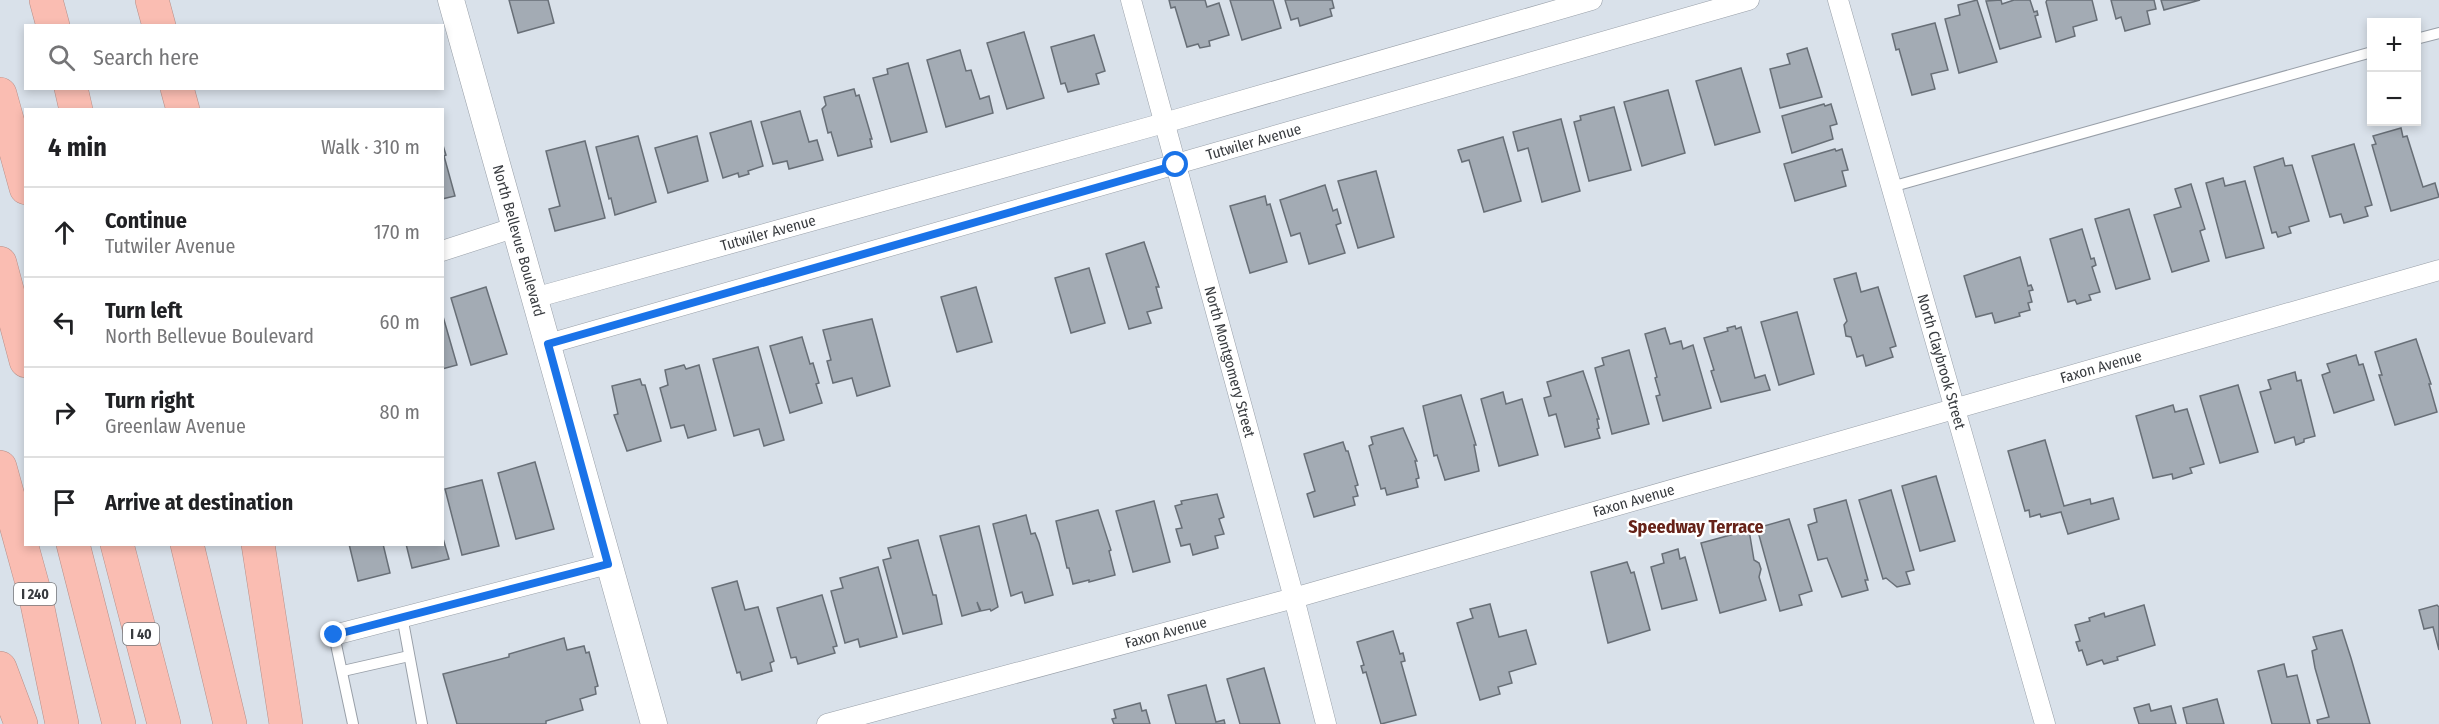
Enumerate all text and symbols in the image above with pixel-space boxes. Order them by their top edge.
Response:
map controls [2367,18,2421,126]
button: + [2367,18,2421,72]
search box [24,24,444,90]
icon: search [45,41,78,74]
text: Search here [93,44,199,71]
button: − [2367,72,2421,126]
street label: Tutwiler Avenue [1204,120,1303,164]
text: 4 min [48,132,107,163]
text: Walk · 310 m [321,135,420,159]
route start [1162,151,1188,177]
street label: North Bellevue Boulevard [489,163,548,319]
text: Continue [105,207,187,234]
street label: Tutwiler Avenue [719,211,818,255]
icon: ahead [48,216,81,249]
text: 170 m [374,220,420,244]
text: Tutwiler Avenue [105,234,235,258]
street label: North Montgomery Street [1200,284,1259,439]
street label: North Claybrook Street [1913,292,1969,431]
text: Turn left [105,297,183,324]
icon: left [48,306,81,339]
text: 60 m [380,310,420,334]
text: North Bellevue Boulevard [105,324,314,348]
street label: Faxon Avenue [2058,347,2144,387]
text: Turn right [105,387,194,414]
icon: right [48,396,81,429]
text: 80 m [380,400,420,424]
text: Greenlaw Avenue [105,414,246,438]
street label: Faxon Avenue [1591,480,1676,521]
icon: arrive [48,486,81,519]
text: Arrive at destination [105,489,293,516]
district label: Speedway Terrace [1628,516,1764,538]
road number: I 240 [14,583,56,605]
street label: Faxon Avenue [1123,613,1209,652]
route end [320,621,346,647]
road number: I 40 [123,623,159,645]

